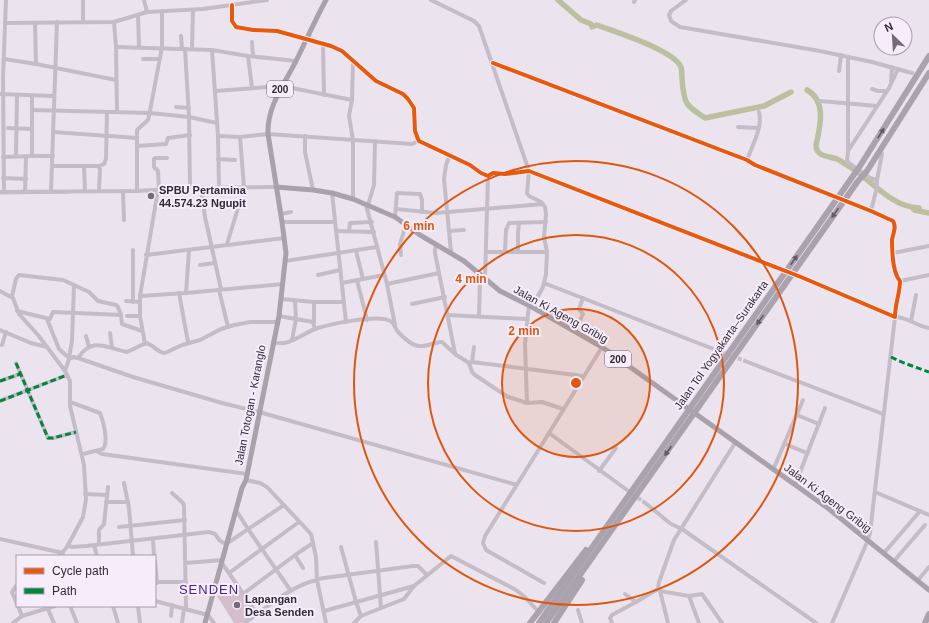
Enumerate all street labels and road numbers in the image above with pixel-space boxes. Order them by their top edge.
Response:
road number: 200 [267,81,293,97]
street label: Jalan Tol Yogyakarta–Surakarta [672,278,771,412]
street label: Jalan Ki Ageng Gribig [512,283,610,345]
street label: Jalan Totogan - Karanglo [232,344,268,466]
road number: 200 [605,351,631,367]
street label: Jalan Ki Ageng Gribig [782,461,874,535]

